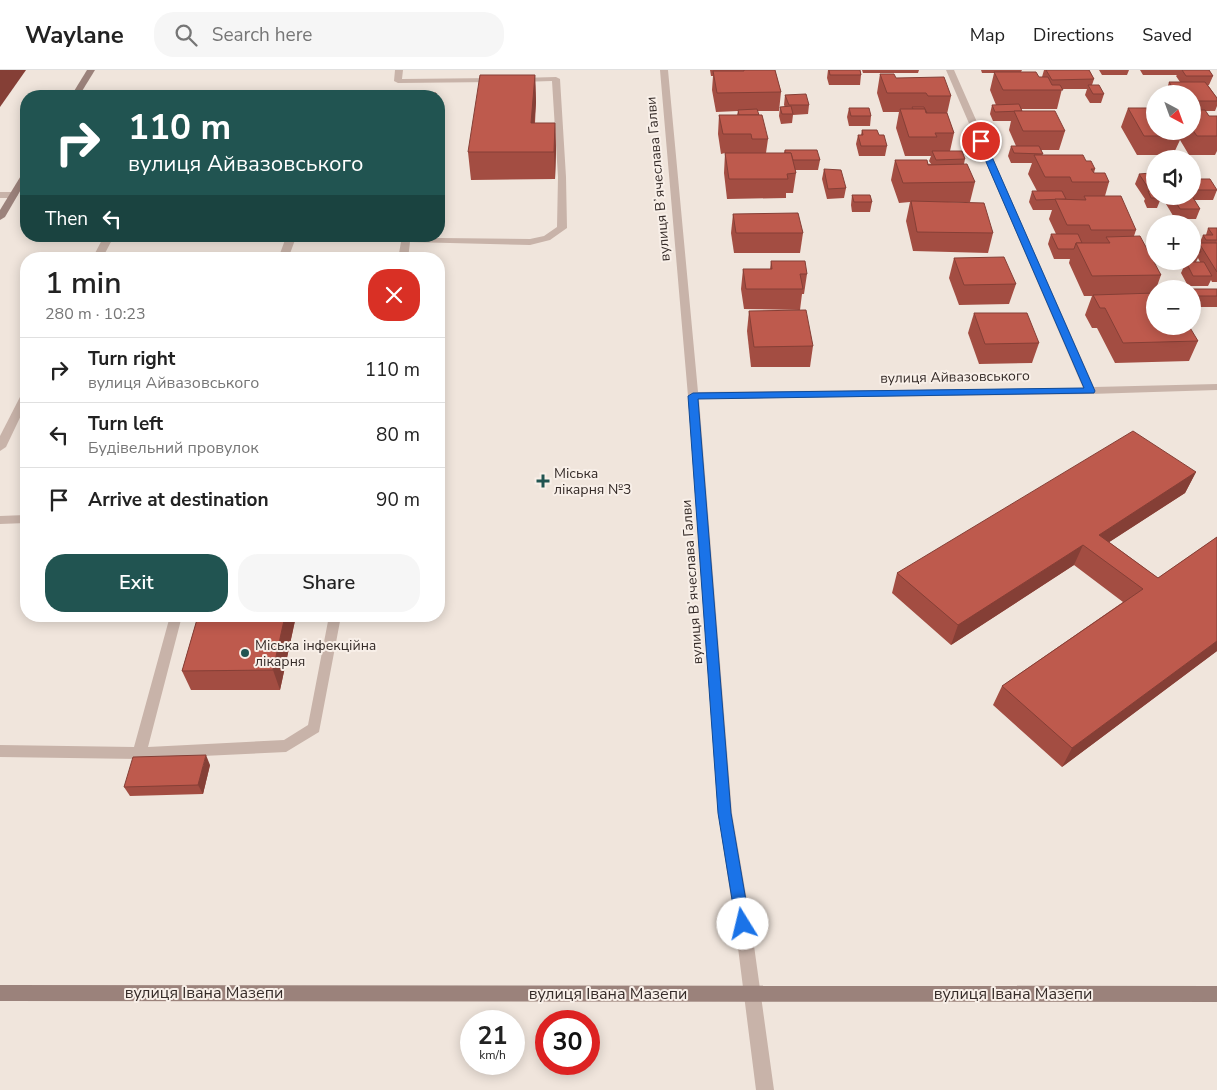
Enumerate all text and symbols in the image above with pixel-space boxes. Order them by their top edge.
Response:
search box [154,12,504,57]
text: Waylane [25,19,124,51]
icon: search [172,21,200,49]
text: Search here [212,22,312,48]
text: Map [970,23,1005,47]
text: Directions [1033,23,1114,47]
text: Saved [1142,23,1192,47]
north arrow [1146,85,1201,140]
map controls [1146,85,1201,335]
street label: вулиця Вʼячеслава Галви [641,96,675,262]
text: 110 m [128,104,231,151]
icon: right [45,110,110,175]
pin [960,120,1002,162]
icon: arrive [967,127,995,155]
text: вулиця Айвазовського [128,149,364,179]
button: sound [1146,150,1201,205]
icon: left [98,205,126,233]
text: Then [45,206,88,232]
button: + [1146,215,1201,270]
text: 1 min [45,263,121,304]
button: close [368,269,420,321]
button: − [1146,280,1201,335]
text: 280 m · 10:23 [45,303,146,325]
text: Turn right [88,346,175,372]
icon: right [45,356,73,384]
text: 110 m [365,357,420,383]
street label: вулиця Айвазовського [880,366,1030,388]
text: вулиця Айвазовського [88,372,259,394]
text: Turn left [88,411,163,437]
icon: left [45,421,73,449]
text: 80 m [376,422,420,448]
text: Будівельний провулок [88,437,259,459]
place label: Міська лікарня №3 [554,464,632,499]
marker: Міська лікарня №3 [536,474,550,488]
icon: arrive [45,486,73,514]
text: Arrive at destination [88,487,269,513]
text: 90 m [376,487,420,513]
street label: вулиця Вʼячеслава Галви [677,499,707,665]
button: Exit [45,554,228,612]
button: Share [238,554,420,612]
place label: Міська інфекційна лікарня [255,636,376,671]
marker: Міська інфекційна лікарня [239,647,251,659]
position arrow [716,897,768,949]
street label: вулиця Івана Мазепи [125,982,283,1004]
street label: вулиця Івана Мазепи [529,983,687,1005]
street label: вулиця Івана Мазепи [934,983,1092,1005]
speed limit sign: 30 [535,1010,600,1075]
text: 21 [477,1019,508,1053]
text: km/h [479,1047,506,1063]

